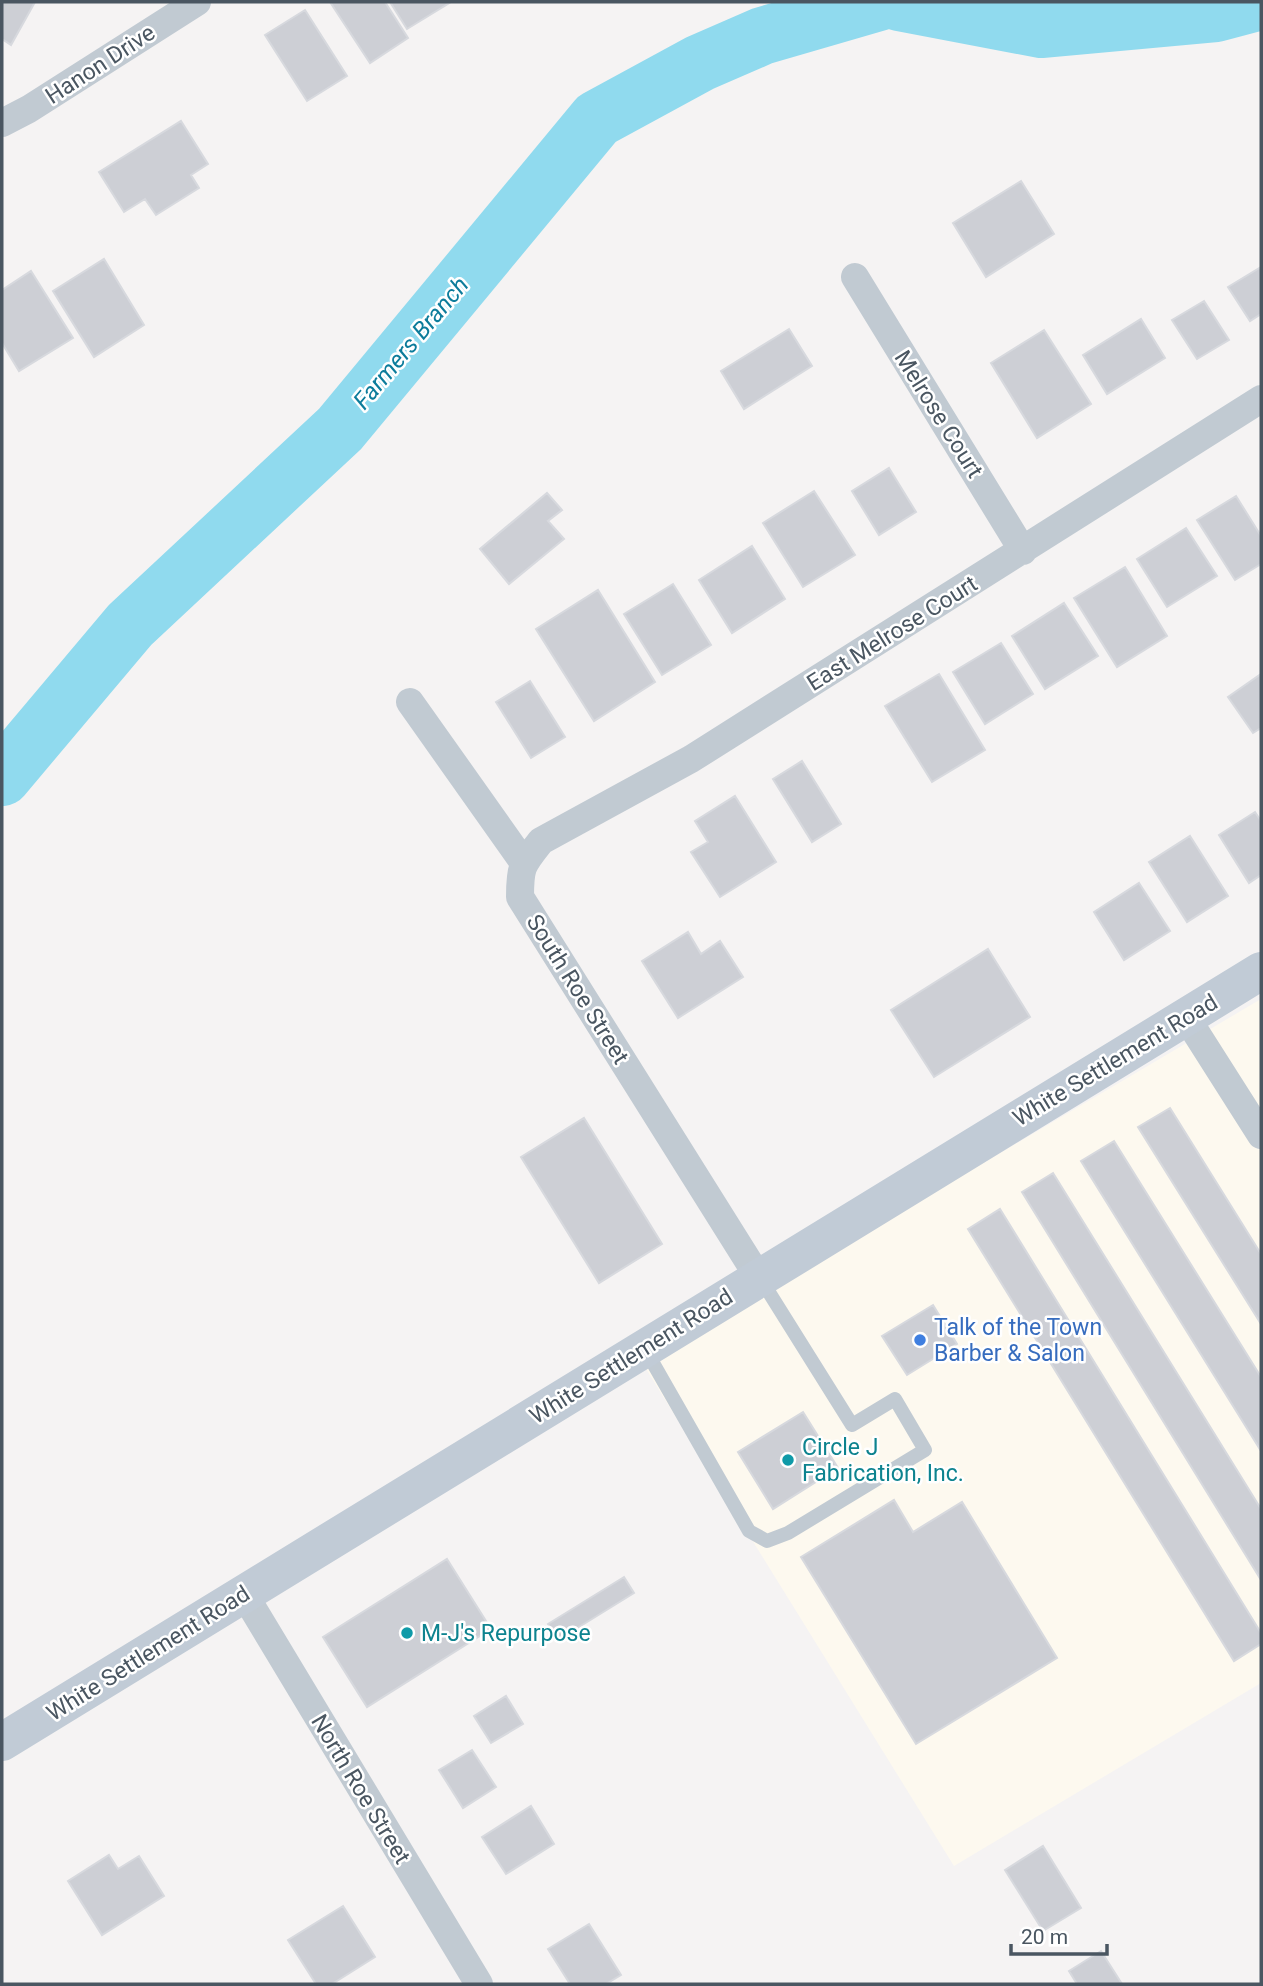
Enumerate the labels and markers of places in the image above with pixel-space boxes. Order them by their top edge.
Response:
place label: Talk of the Town Barber & Salon [934,1314,1102,1367]
marker: Talk of the Town Barber & Salon [912,1332,928,1348]
place label: Circle J Fabrication, Inc. [802,1434,964,1487]
marker: Circle J Fabrication, Inc. [780,1452,796,1468]
place label: M-J's Repurpose [421,1620,591,1647]
marker: M-J's Repurpose [399,1625,415,1641]

